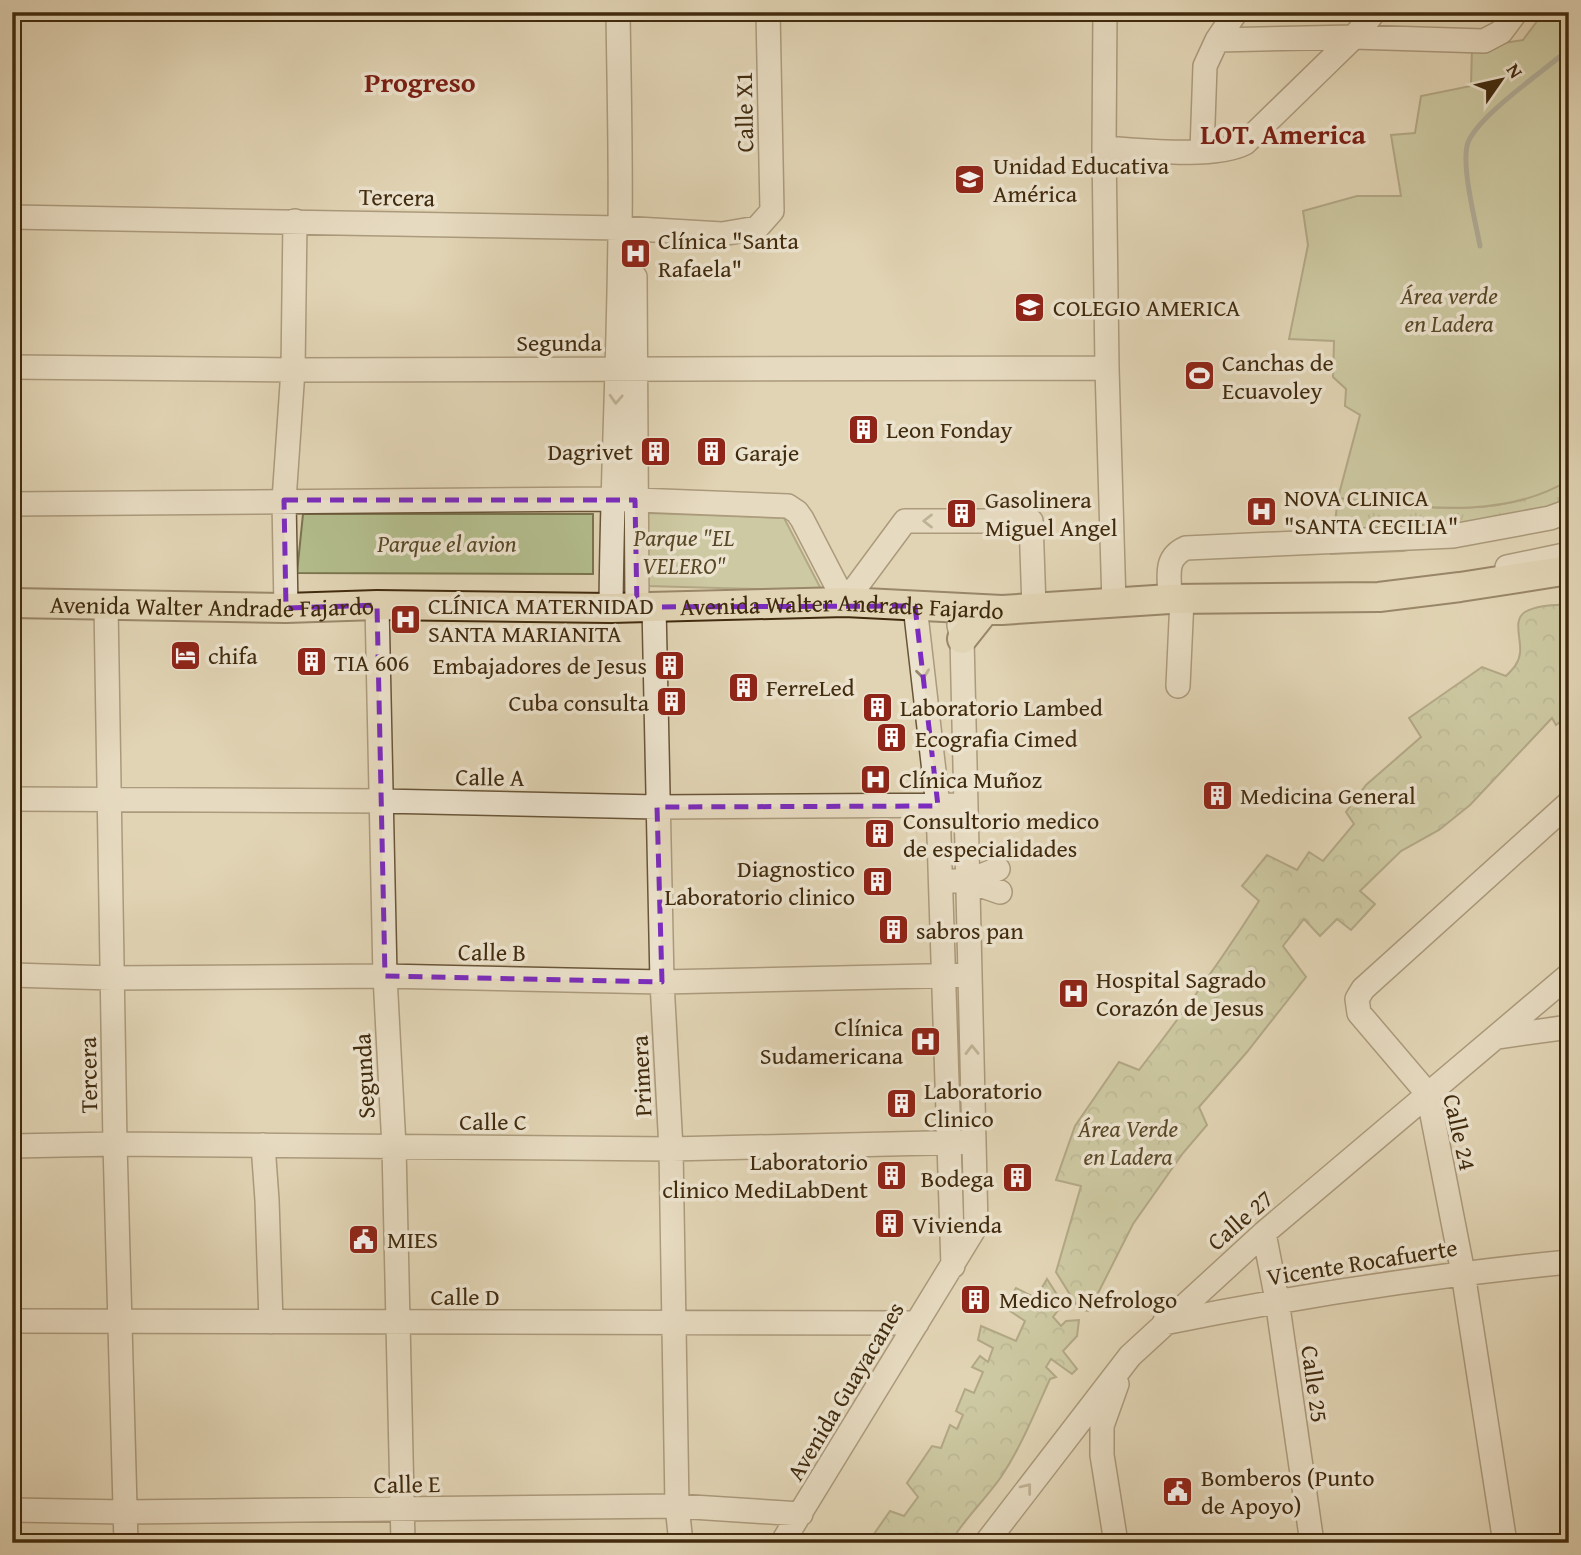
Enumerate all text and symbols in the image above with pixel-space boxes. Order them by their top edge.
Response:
north arrow [1466,46,1536,116]
text: N [1500,57,1530,84]
district label: Progreso [364,61,476,102]
street label: Calle X1 [726,71,762,153]
district label: LOT. America [1200,113,1366,154]
place label: Unidad Educativa América [993,148,1170,211]
school or university icon: Unidad Educativa América [953,162,987,196]
street label: Tercera [359,179,436,215]
place label: Clínica "Santa Rafaela" [658,223,800,286]
hospital icon: Clínica "Santa Rafaela" [618,237,652,271]
park label: Área verde en Ladera [1399,278,1498,341]
school or university icon: COLEGIO AMERICA [1013,290,1047,324]
place label: COLEGIO AMERICA [1053,290,1241,325]
street label: Segunda [516,325,602,360]
place label: Canchas de Ecuavoley [1222,345,1334,408]
sports icon: Canchas de Ecuavoley [1182,359,1216,393]
one-way arrow [609,394,624,405]
building icon: Leon Fonday [846,412,880,446]
place label: Leon Fonday [886,412,1013,447]
place label: Dagrivet [547,434,634,469]
building icon: Dagrivet [639,434,673,468]
building icon: Garaje [695,435,729,469]
place label: Garaje [735,435,799,470]
place label: NOVA CLINICA "SANTA CECILIA" [1284,480,1458,543]
place label: Gasolinera Miguel Angel [985,482,1118,545]
hospital icon: NOVA CLINICA "SANTA CECILIA" [1244,494,1278,528]
building icon: Gasolinera Miguel Angel [945,496,979,530]
one-way arrow [922,513,933,529]
park label: Parque "EL VELERO" [633,520,734,583]
park label: Parque el avion [376,526,517,561]
street label: Avenida Walter Andrade Fajardo [679,584,1005,628]
street label: Avenida Walter Andrade Fajardo [50,586,375,626]
place label: CLÍNICA MATERNIDAD SANTA MARIANITA [428,588,654,651]
hospital icon: CLÍNICA MATERNIDAD SANTA MARIANITA [388,602,422,636]
hotel icon: chifa [168,638,202,672]
place label: chifa [208,638,258,673]
building icon: TIA 606 [294,645,328,679]
place label: TIA 606 [334,645,409,680]
place label: Embajadores de Jesus [433,648,647,683]
building icon: Embajadores de Jesus [653,648,687,682]
one-way arrow [915,668,930,679]
building icon: FerreLed [726,670,760,704]
place label: FerreLed [766,670,855,705]
place label: Cuba consulta [508,685,650,720]
building icon: Cuba consulta [655,685,689,719]
building icon: Laboratorio Lambed [860,690,894,724]
place label: Laboratorio Lambed [900,690,1103,725]
building icon: Ecografia Cimed [875,721,909,755]
place label: Ecografia Cimed [915,721,1078,756]
street label: Calle A [455,759,525,795]
hospital icon: Clínica Muñoz [859,762,893,796]
place label: Clínica Muñoz [899,762,1042,797]
building icon: Medicina General [1200,778,1234,812]
place label: Medicina General [1240,778,1416,813]
place label: Consultorio medico de especialidades [903,803,1099,866]
building icon: Consultorio medico de especialidades [863,817,897,851]
place label: Diagnostico Laboratorio clinico [665,851,855,914]
building icon: Diagnostico Laboratorio clinico [861,865,895,899]
building icon: sabros pan [876,913,910,947]
place label: sabros pan [916,913,1024,948]
street label: Calle B [458,934,526,970]
place label: Hospital Sagrado Corazón de Jesus [1096,962,1266,1025]
hospital icon: Hospital Sagrado Corazón de Jesus [1056,976,1090,1010]
place label: Clínica Sudamericana [760,1010,904,1073]
hospital icon: Clínica Sudamericana [909,1024,943,1058]
street label: Segunda [344,1032,384,1120]
street label: Primera [621,1034,661,1118]
street label: Tercera [70,1036,106,1113]
one-way arrow [964,1044,979,1055]
place label: Laboratorio Clinico [924,1073,1042,1136]
building icon: Laboratorio Clinico [884,1087,918,1121]
street label: Calle 24 [1434,1090,1486,1174]
street label: Calle C [459,1104,527,1139]
park label: Área Verde en Ladera [1077,1111,1178,1174]
place label: Laboratorio clinico MediLabDent [662,1144,869,1207]
building icon: Laboratorio clinico MediLabDent [874,1158,908,1192]
place label: Bodega [921,1161,995,1196]
building icon: Bodega [1000,1161,1034,1195]
street label: Calle 27 [1199,1181,1281,1259]
building icon: Vivienda [872,1207,906,1241]
place label: Vivienda [912,1207,1003,1242]
public building icon: MIES [347,1222,381,1256]
place label: MIES [387,1222,438,1257]
street label: Vicente Rocafuerte [1264,1230,1460,1294]
street label: Calle D [431,1279,500,1314]
building icon: Medico Nefrologo [959,1282,993,1316]
place label: Medico Nefrologo [999,1282,1177,1317]
street label: Avenida Guayacanes [778,1295,912,1487]
street label: Calle 25 [1292,1343,1338,1425]
place label: Bomberos (Punto de Apoyo) [1201,1460,1375,1523]
street label: Calle E [373,1466,441,1502]
public building icon: Bomberos (Punto de Apoyo) [1161,1474,1195,1508]
one-way arrow [1019,1484,1032,1496]

